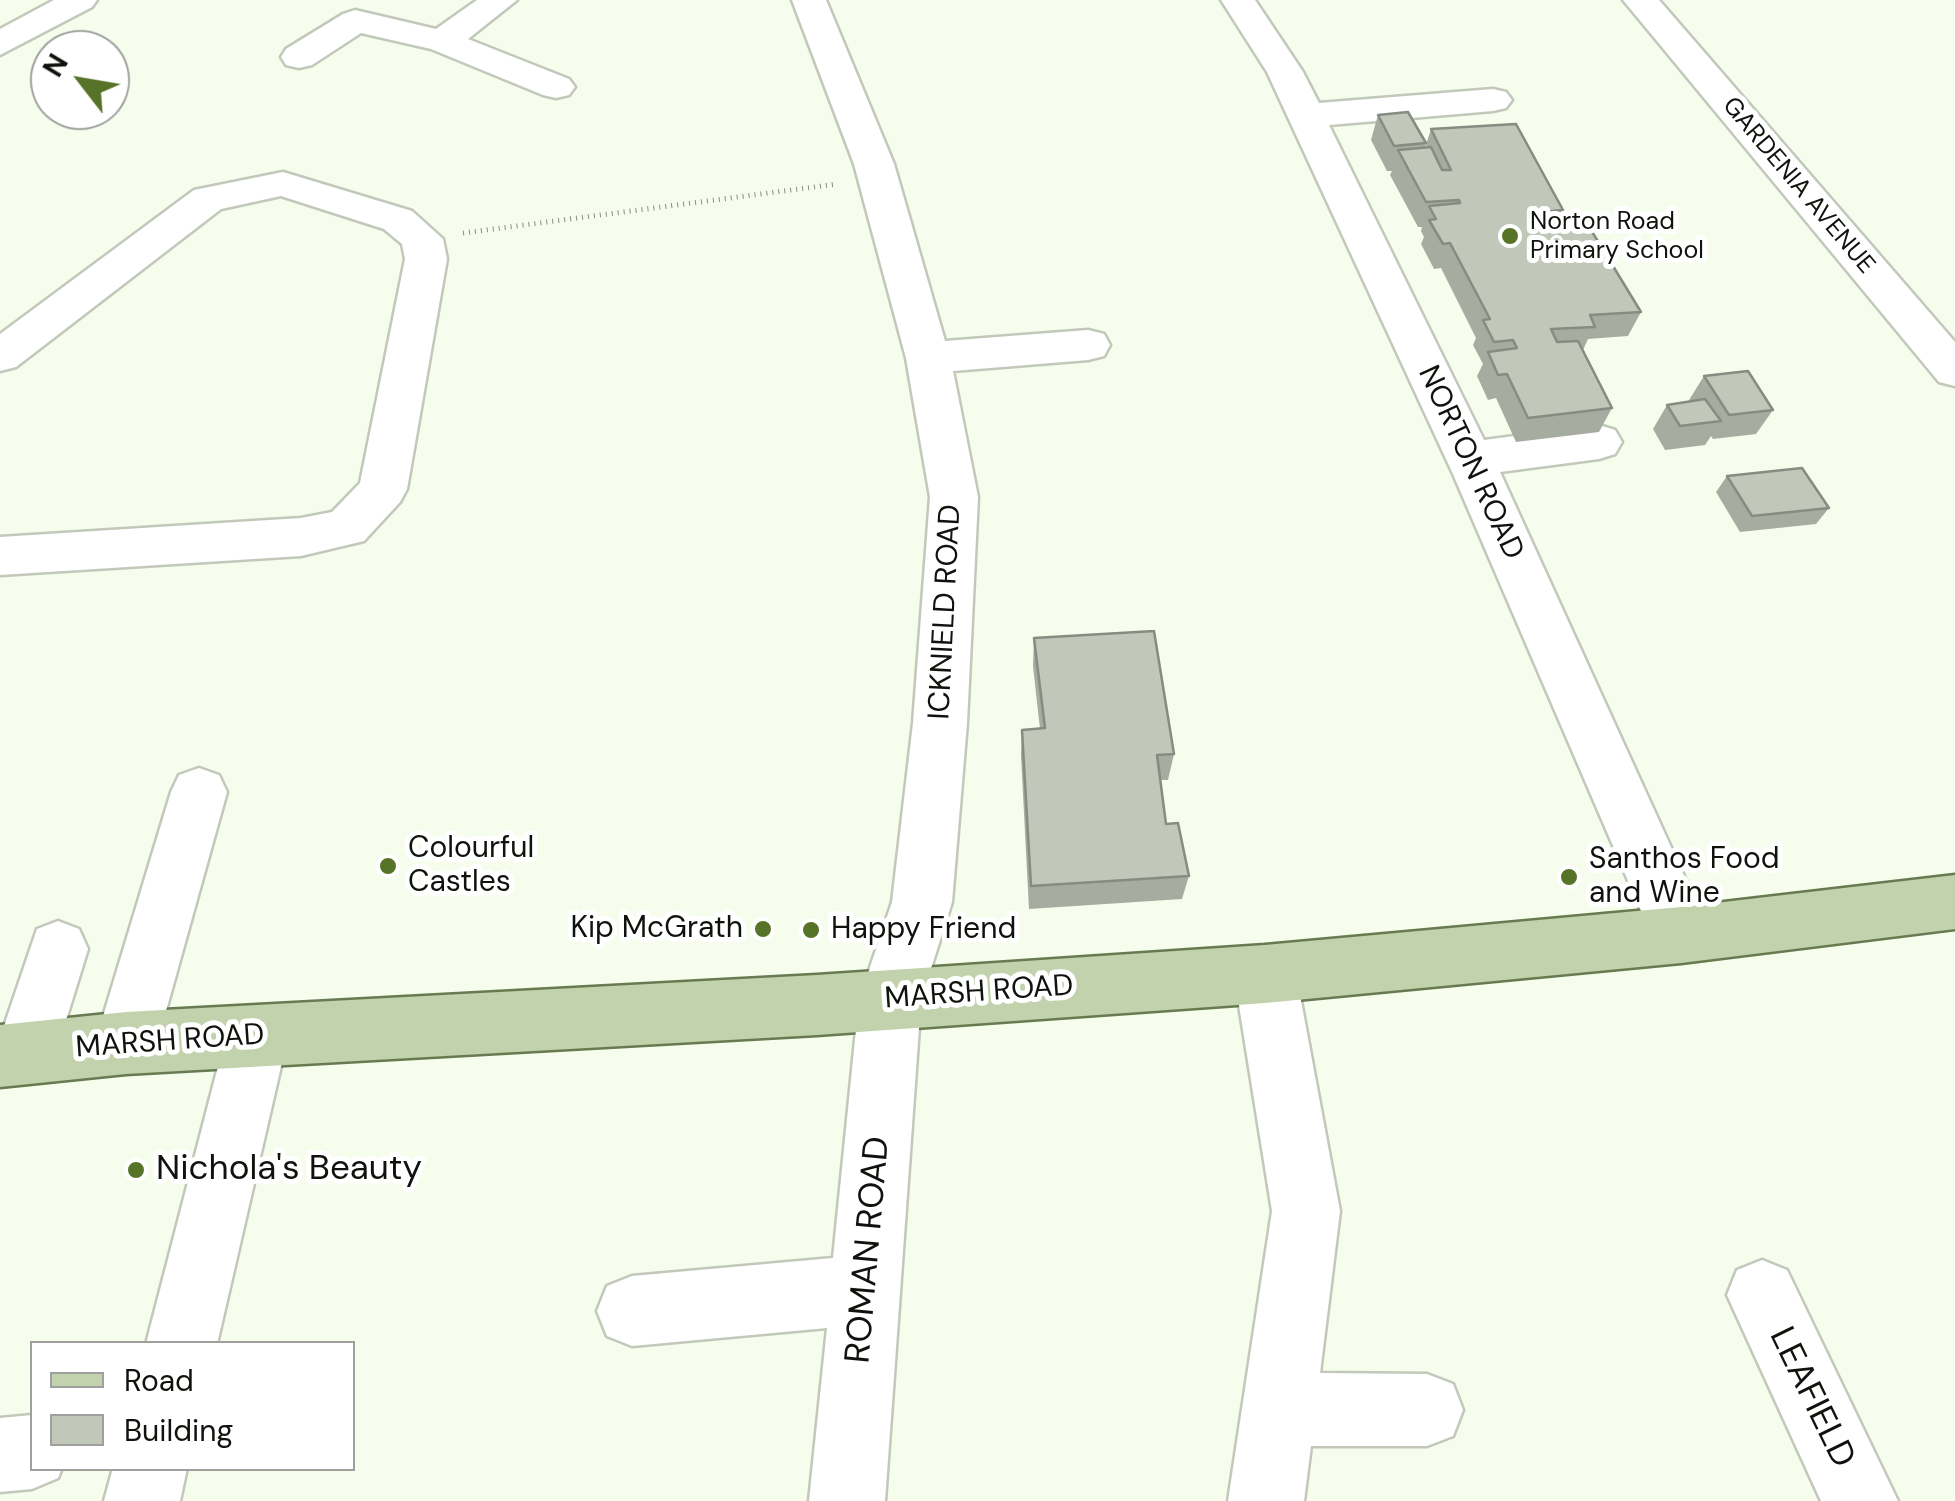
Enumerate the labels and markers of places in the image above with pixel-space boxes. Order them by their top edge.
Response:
place label: Norton Road Primary School [1530,207,1704,266]
marker: Norton Road Primary School [1499,225,1521,247]
place label: Colourful Castles [408,831,534,902]
place label: Santhos Food and Wine [1589,842,1780,912]
marker: Colourful Castles [377,855,399,877]
marker: Santhos Food and Wine [1558,866,1580,888]
place label: Kip McGrath [570,911,743,947]
place label: Happy Friend [831,912,1016,948]
marker: Kip McGrath [752,918,774,940]
marker: Happy Friend [800,919,822,941]
place label: Nichola's Beauty [156,1149,422,1191]
marker: Nichola's Beauty [125,1159,147,1181]

